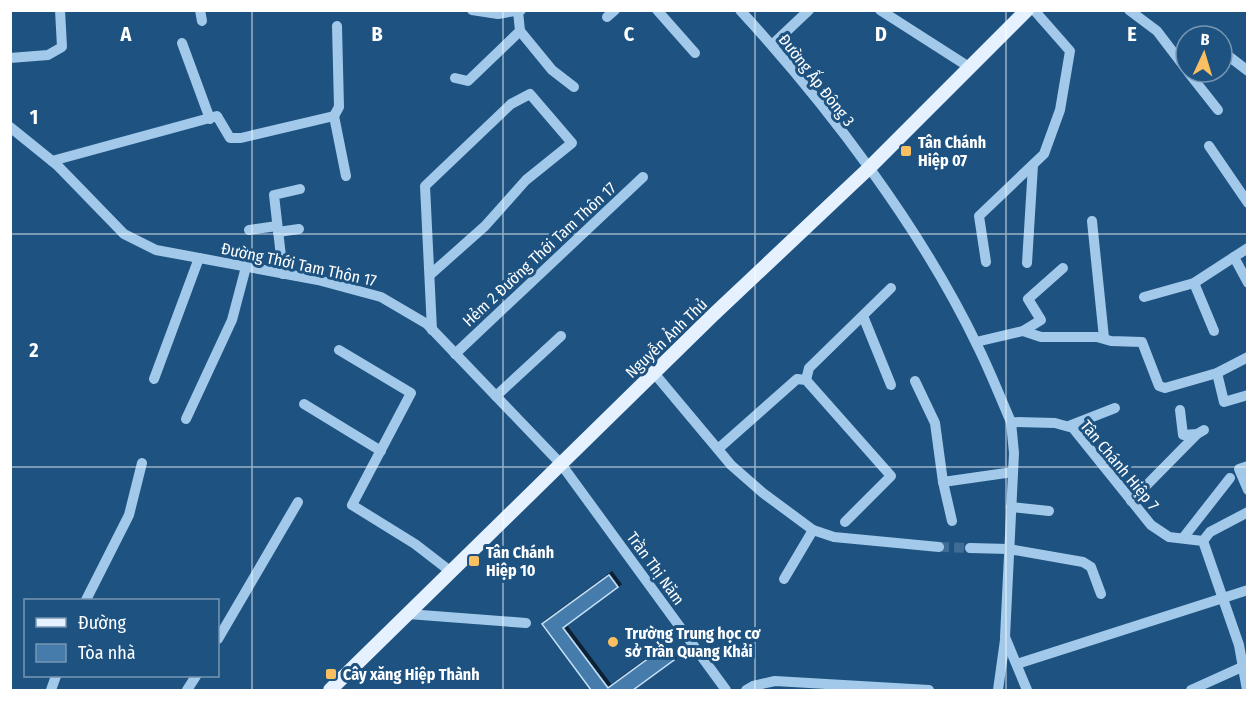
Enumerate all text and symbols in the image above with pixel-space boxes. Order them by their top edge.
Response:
text: A [120,22,133,46]
text: B [371,22,383,46]
text: C [624,22,635,46]
text: D [875,22,887,46]
text: E [1127,22,1137,46]
north arrow [1174,24,1234,84]
street label: Đường Ấp Đông 3 [775,29,860,130]
text: B [1200,30,1210,49]
text: 1 [30,105,38,129]
place label: Tân Chánh Hiệp 07 [918,133,986,170]
marker: Tân Chánh Hiệp 07 [899,144,913,158]
street label: Hẻm 2 Đường Thới Tam Thôn 17 [459,178,620,330]
street label: Đường Thới Tam Thôn 17 [219,239,379,290]
street label: Nguyễn Ảnh Thủ [621,294,711,382]
text: 2 [28,338,39,362]
street label: Tân Chánh Hiệp 7 [1076,416,1163,515]
street label: Trần Thị Năm [623,528,689,608]
place label: Tân Chánh Hiệp 10 [486,543,554,580]
marker: Tân Chánh Hiệp 10 [467,554,481,568]
legend [24,599,219,677]
text: Đường [78,612,126,634]
place label: Trường Trung học cơ sở Trần Quang Khải [625,624,761,661]
marker: Trường Trung học cơ sở Trần Quang Khải [606,635,620,649]
text: Tòa nhà [78,642,136,664]
place label: Cây xăng Hiệp Thành [343,665,480,684]
marker: Cây xăng Hiệp Thành [324,667,338,681]

